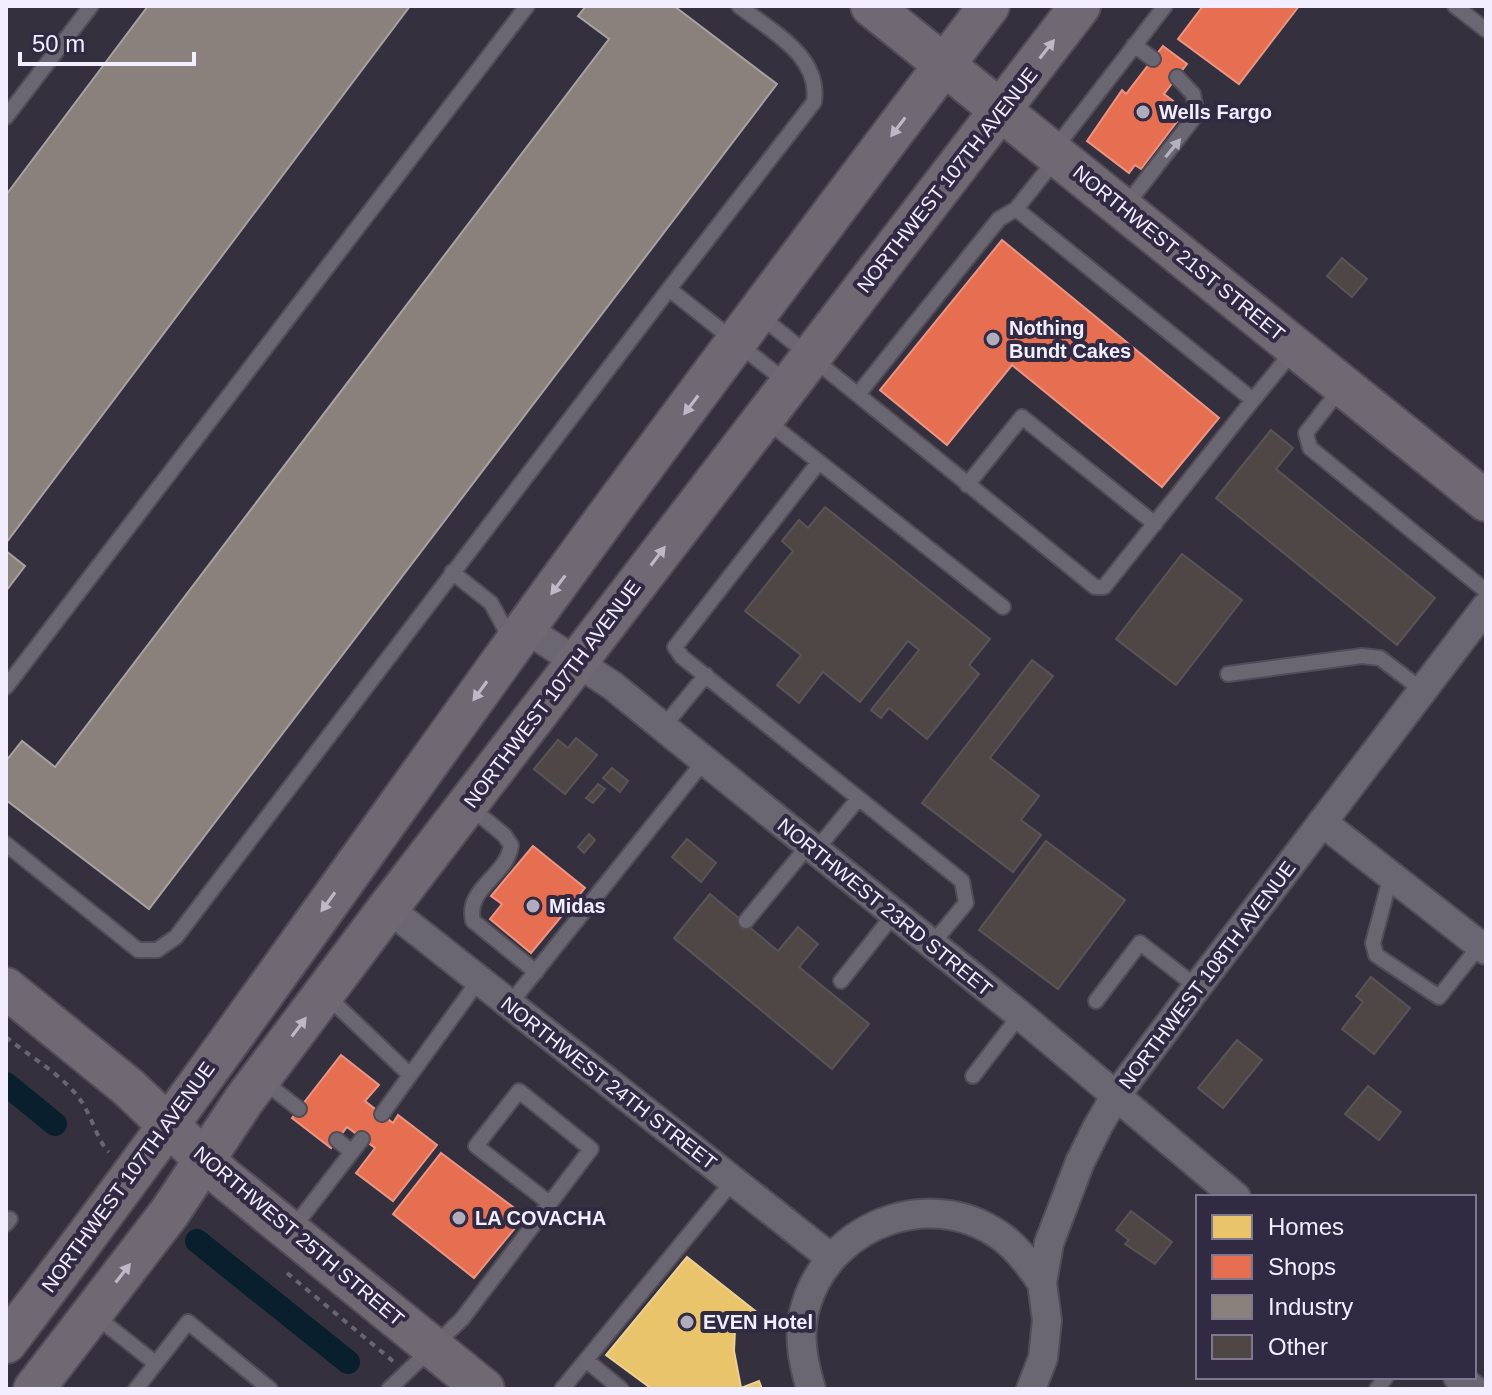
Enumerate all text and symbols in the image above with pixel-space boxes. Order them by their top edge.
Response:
scale bar [20,16,194,66]
text: 50 m [32,30,85,57]
one-way arrow [1038,39,1054,59]
street label: NORTHWEST 107TH AVENUE [852,63,1042,297]
place label: Wells Fargo [1159,101,1272,123]
marker: Wells Fargo [1134,103,1152,121]
one-way arrow [890,117,906,138]
one-way arrow [1164,138,1181,158]
street label: NORTHWEST 21ST STREET [1069,161,1289,345]
place label: Nothing Bundt Cakes [1009,317,1131,362]
marker: Nothing Bundt Cakes [984,330,1002,348]
one-way arrow [684,395,699,416]
one-way arrow [649,546,665,566]
one-way arrow [550,575,566,595]
street label: NORTHWEST 107TH AVENUE [459,576,645,812]
one-way arrow [473,681,488,702]
street label: NORTHWEST 23RD STREET [773,814,997,1000]
street label: NORTHWEST 108TH AVENUE [1114,857,1300,1093]
one-way arrow [321,892,336,913]
place label: Midas [549,895,606,917]
marker: Midas [524,897,542,915]
street label: NORTHWEST 24TH STREET [497,992,721,1174]
one-way arrow [290,1017,306,1037]
street label: NORTHWEST 107TH AVENUE [37,1058,219,1296]
street label: NORTHWEST 25TH STREET [190,1142,408,1330]
legend [1196,1195,1476,1379]
place label: LA COVACHA [475,1207,606,1229]
marker: LA COVACHA [450,1209,468,1227]
text: Homes [1268,1213,1344,1240]
text: Shops [1268,1253,1336,1280]
one-way arrow [114,1263,130,1283]
text: Industry [1268,1293,1353,1320]
place label: EVEN Hotel [703,1311,813,1333]
marker: EVEN Hotel [678,1313,696,1331]
text: Other [1268,1333,1328,1360]

